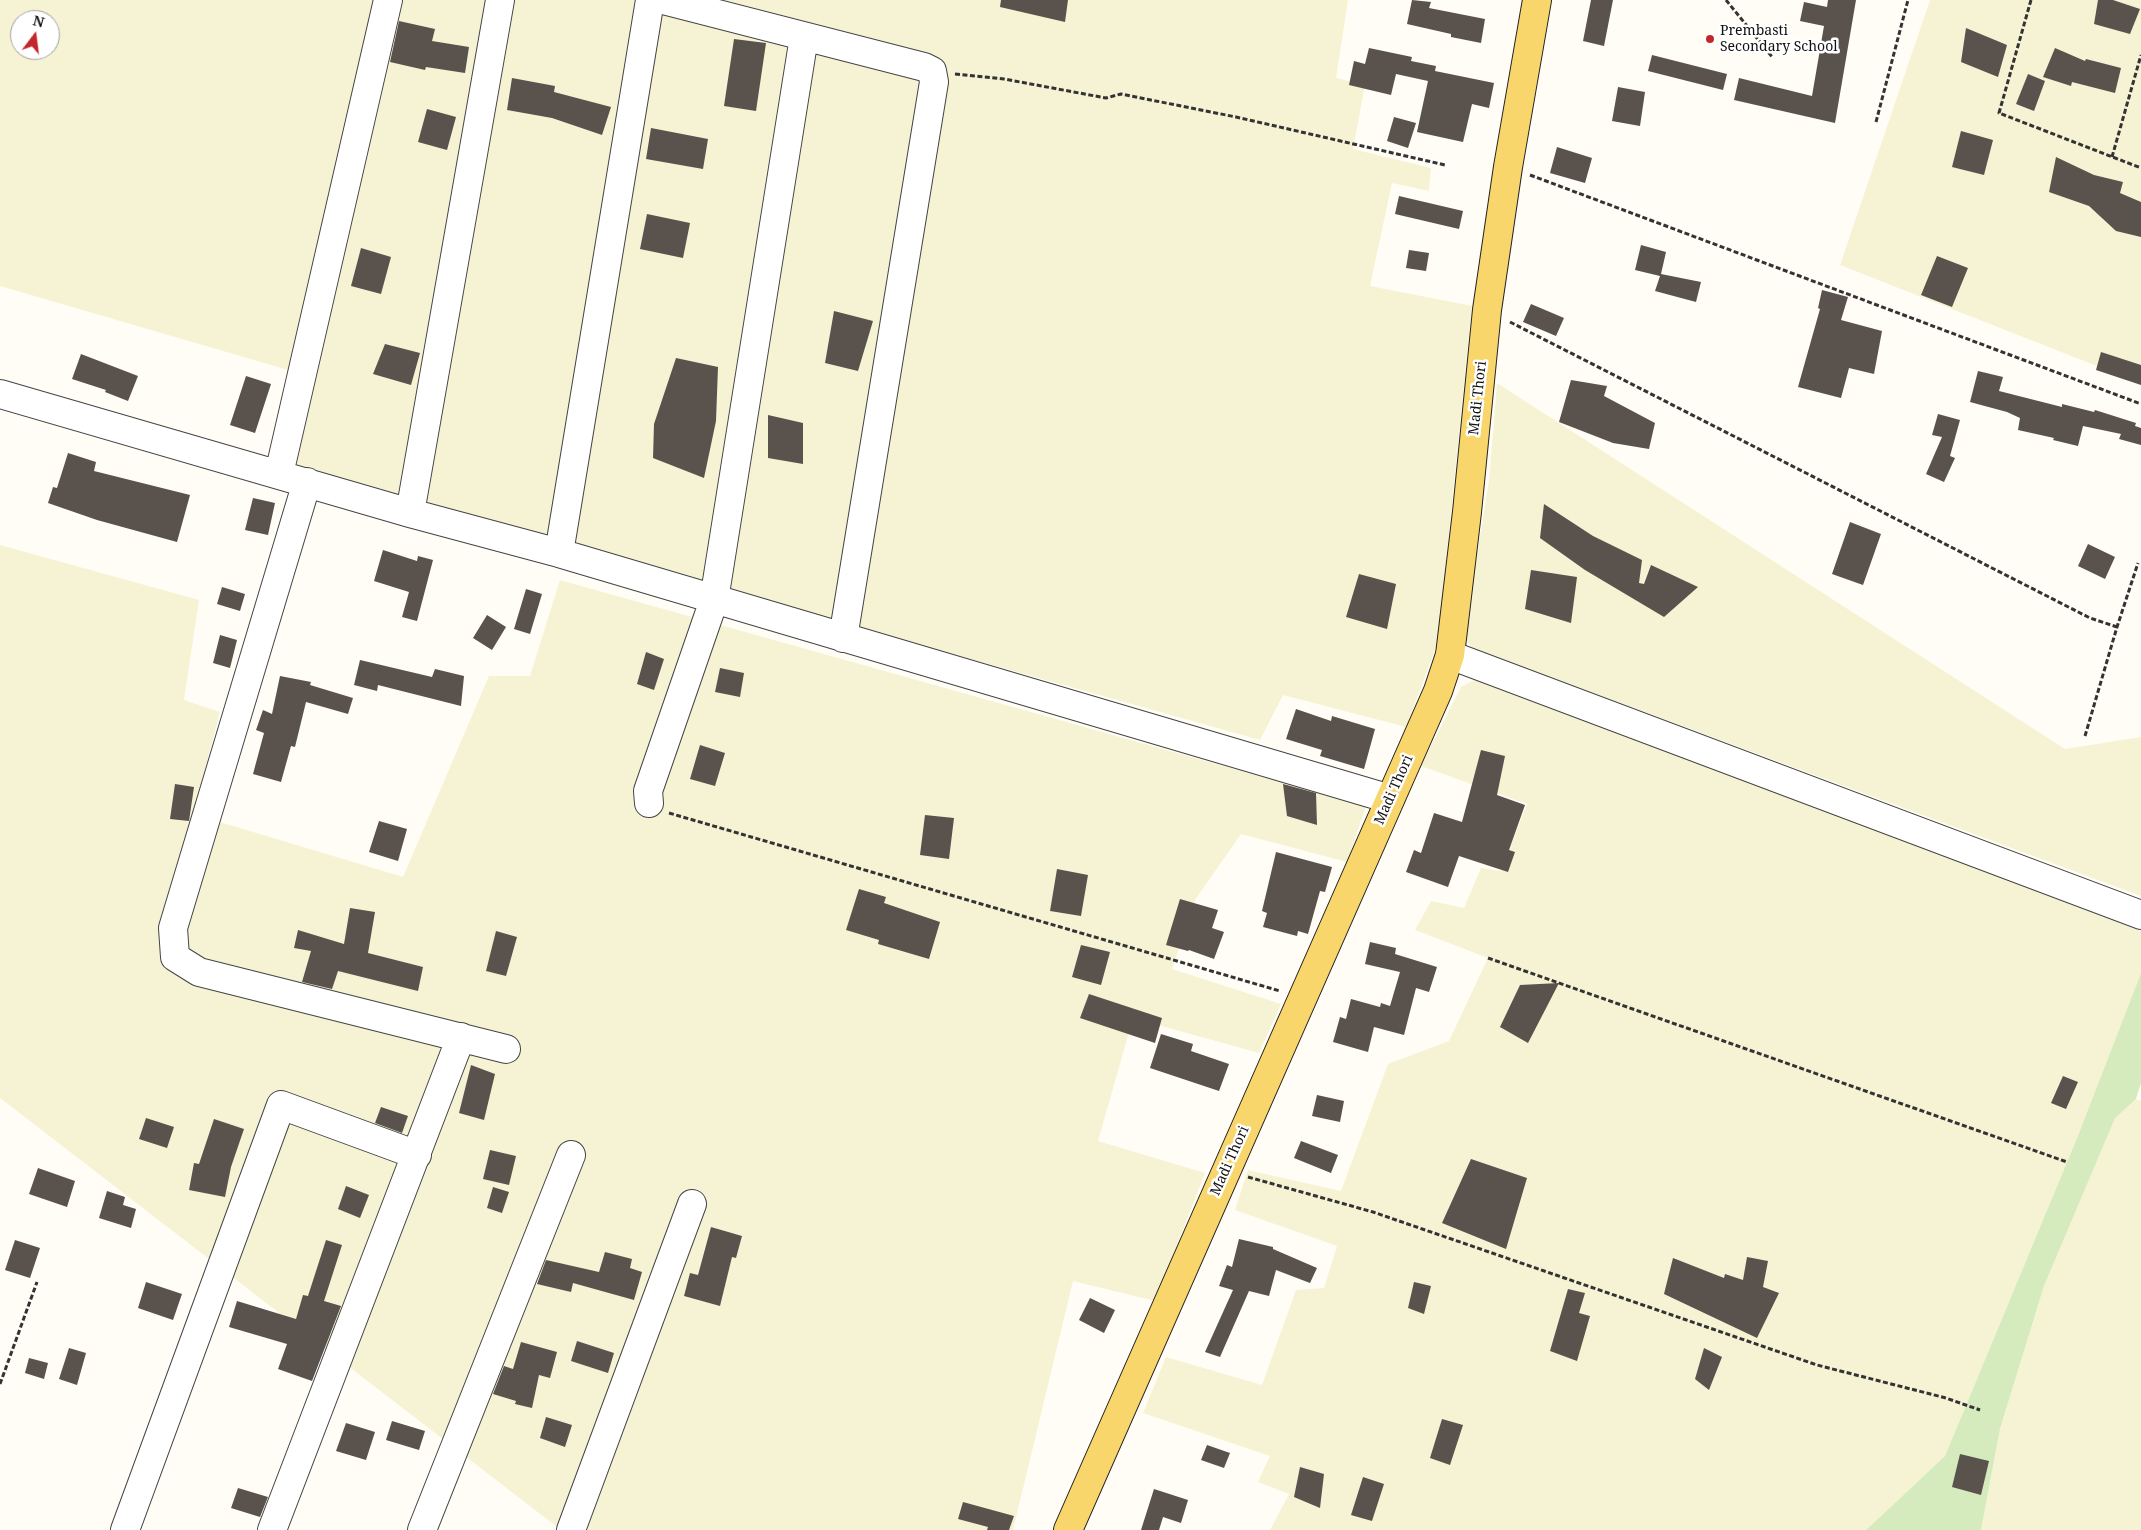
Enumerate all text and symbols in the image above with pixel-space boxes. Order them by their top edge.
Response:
north arrow [10,10,60,60]
text: N [31,10,47,32]
place label: Prembasti Secondary School [1720,23,1838,56]
marker: Prembasti Secondary School [1704,33,1716,45]
street label: Madi Thori [1466,360,1490,436]
street label: Madi Thori [1371,753,1417,827]
street label: Madi Thori [1207,1124,1253,1198]

